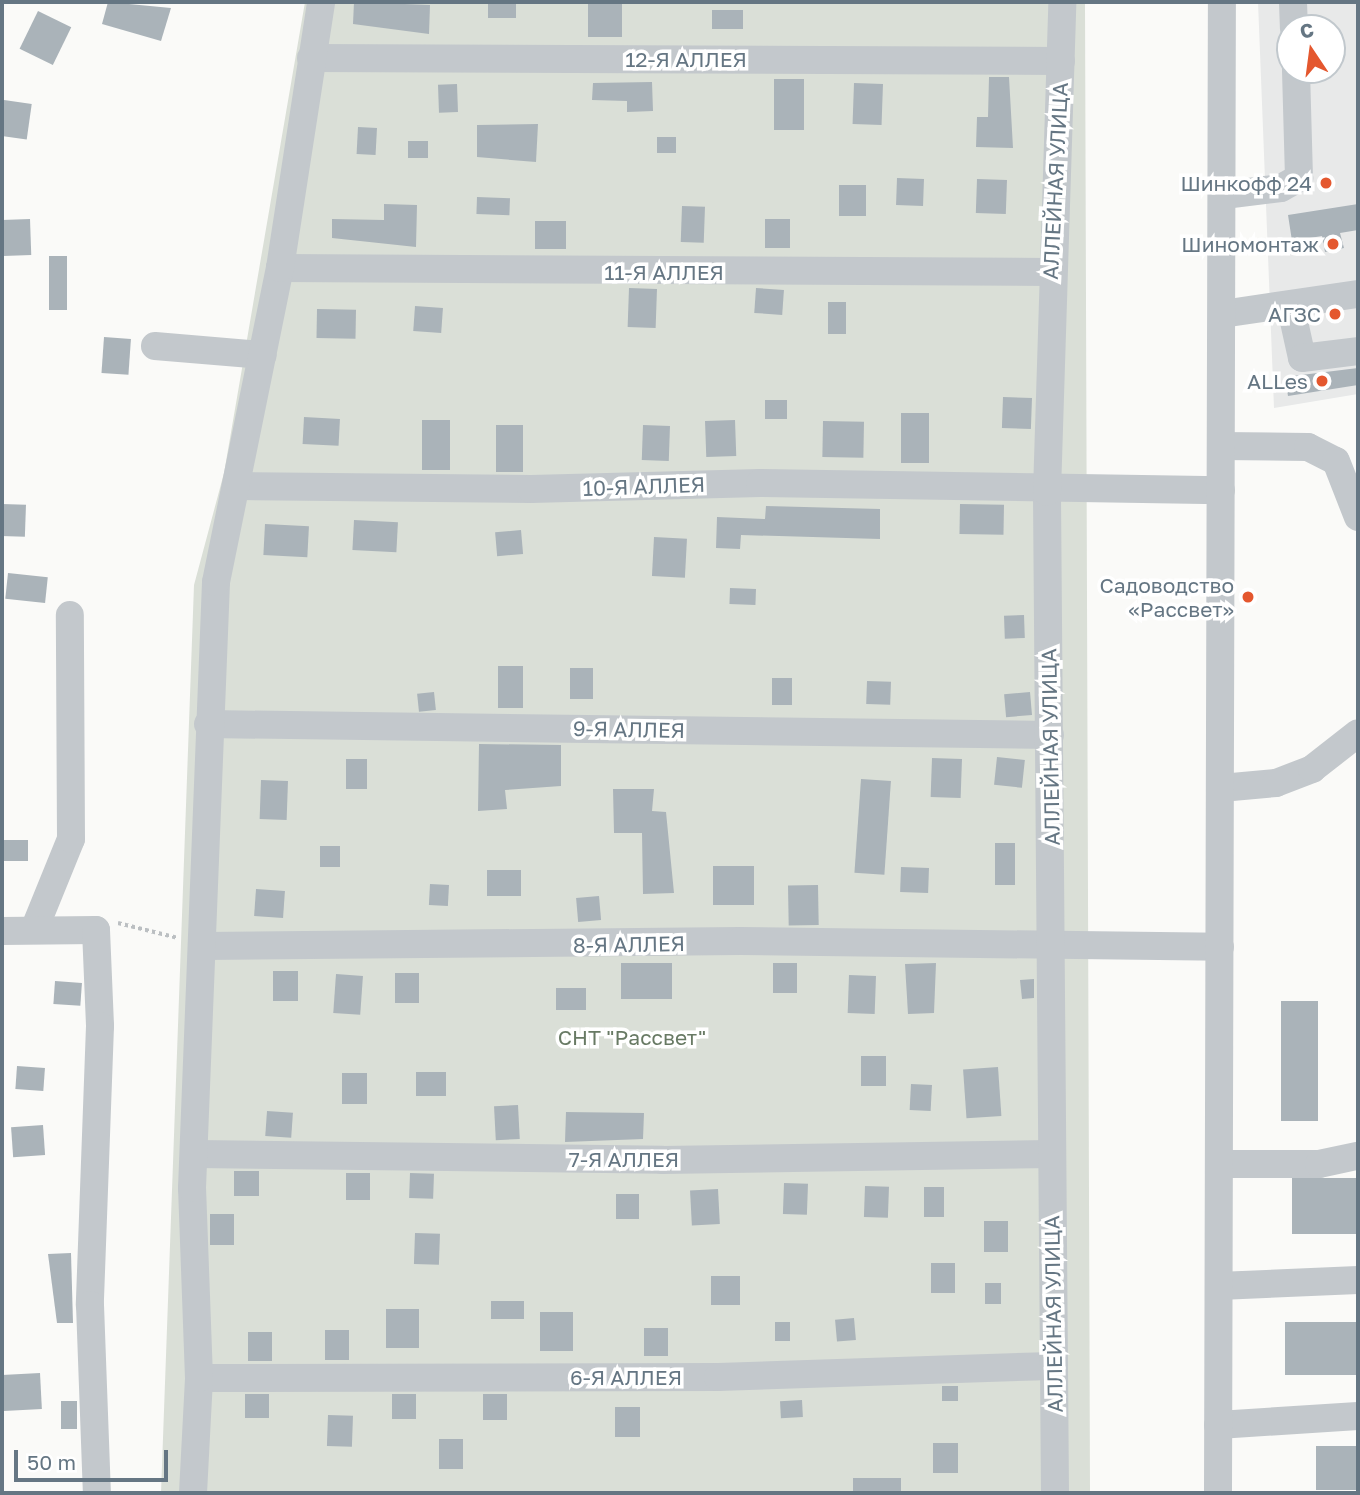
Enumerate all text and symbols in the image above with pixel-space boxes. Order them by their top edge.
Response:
north arrow [1276,14,1346,84]
text: С [1297,17,1316,43]
street label: 12-Я АЛЛЕЯ [625,46,747,72]
street label: АЛЛЕЙНАЯ УЛИЦА [1037,82,1073,280]
place label: Шинкофф 24 [1180,170,1312,196]
marker: Шинкофф 24 [1318,175,1334,191]
place label: Шиномонтаж [1181,231,1319,257]
marker: Шиномонтаж [1325,236,1341,252]
street label: 11-Я АЛЛЕЯ [604,259,724,285]
place label: АГЗС [1268,301,1321,327]
marker: АГЗС [1327,306,1343,322]
place label: ALLes [1247,368,1308,394]
marker: ALLes [1314,373,1330,389]
street label: 10-Я АЛЛЕЯ [582,471,706,501]
place label: Садоводство «Рассвет» [1099,572,1234,622]
marker: Садоводство «Рассвет» [1240,589,1256,605]
street label: АЛЛЕЙНАЯ УЛИЦА [1036,648,1064,846]
street label: 9-Я АЛЛЕЯ [573,715,685,743]
street label: 8-Я АЛЛЕЯ [573,930,685,958]
park label: СНТ "Рассвет" [558,1024,706,1050]
street label: 7-Я АЛЛЕЯ [569,1146,679,1172]
street label: АЛЛЕЙНАЯ УЛИЦА [1039,1215,1067,1413]
street label: 6-Я АЛЛЕЯ [570,1364,682,1390]
scale bar [18,1436,172,1480]
text: 50 m [27,1449,76,1475]

